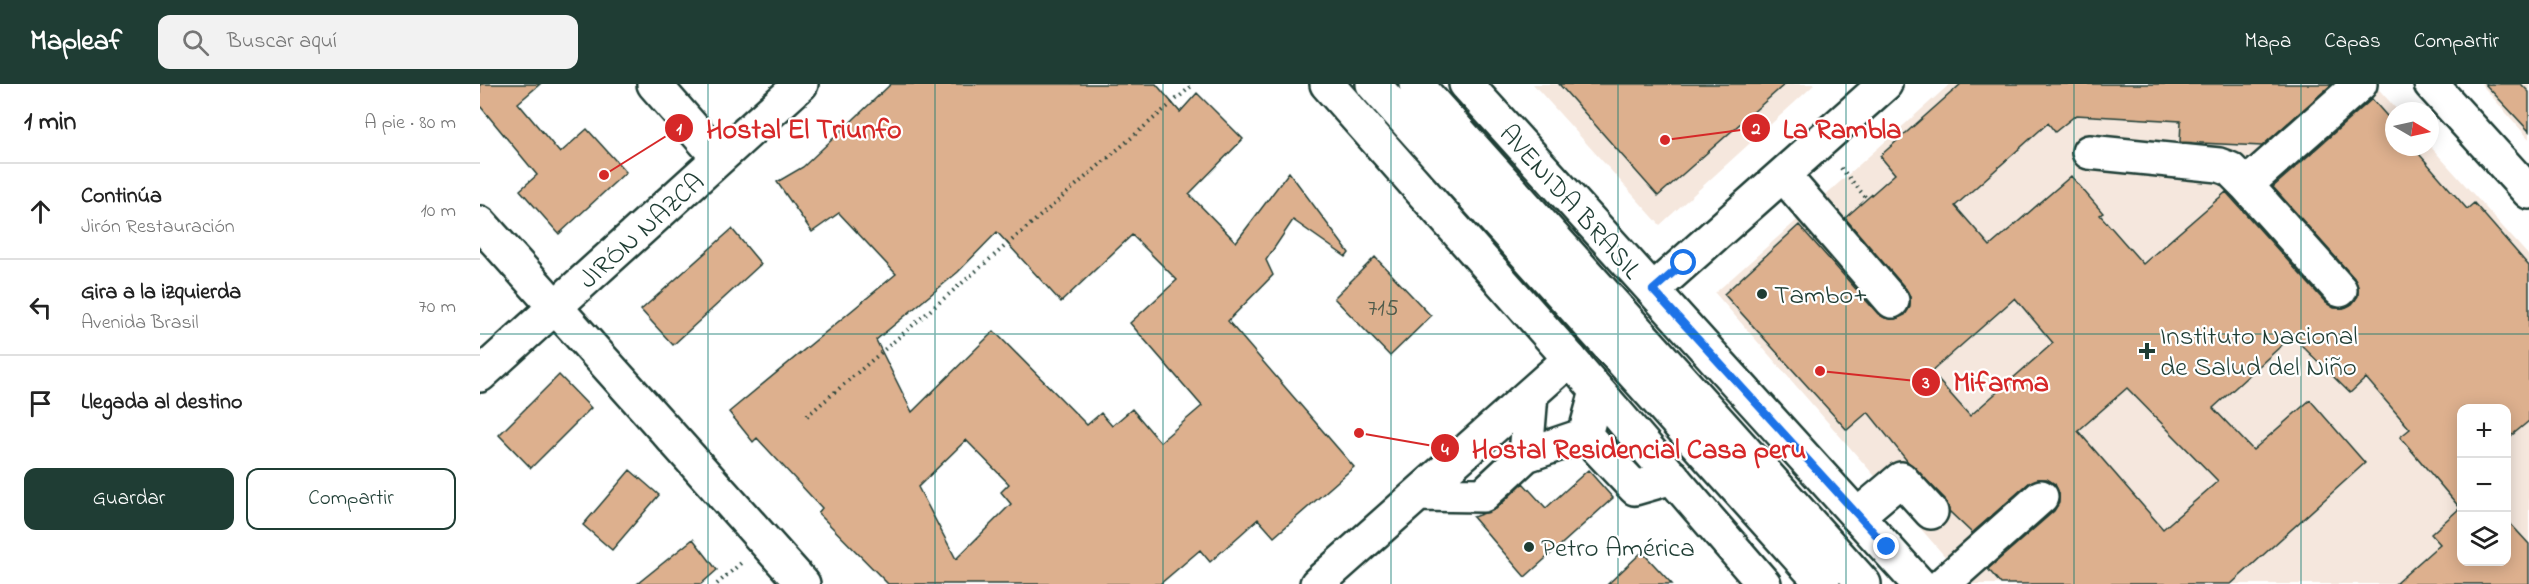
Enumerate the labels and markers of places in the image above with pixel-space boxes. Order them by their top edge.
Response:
callout: Hostal El Triunfo [664,105,913,151]
callout: La Rambla [1741,105,1914,151]
place label: Tambo+ [1774,277,1868,316]
marker: Tambo+ [1755,287,1769,301]
place label: Instituto Nacional de Salud del Niño [2160,318,2358,388]
marker: Instituto Nacional de Salud del Niño [2138,342,2156,360]
callout: Mifarma [1911,359,2060,405]
callout: Hostal Residencial Casa peru [1430,425,1818,471]
place label: Petro América [1541,530,1695,569]
marker: Petro América [1522,540,1536,554]

